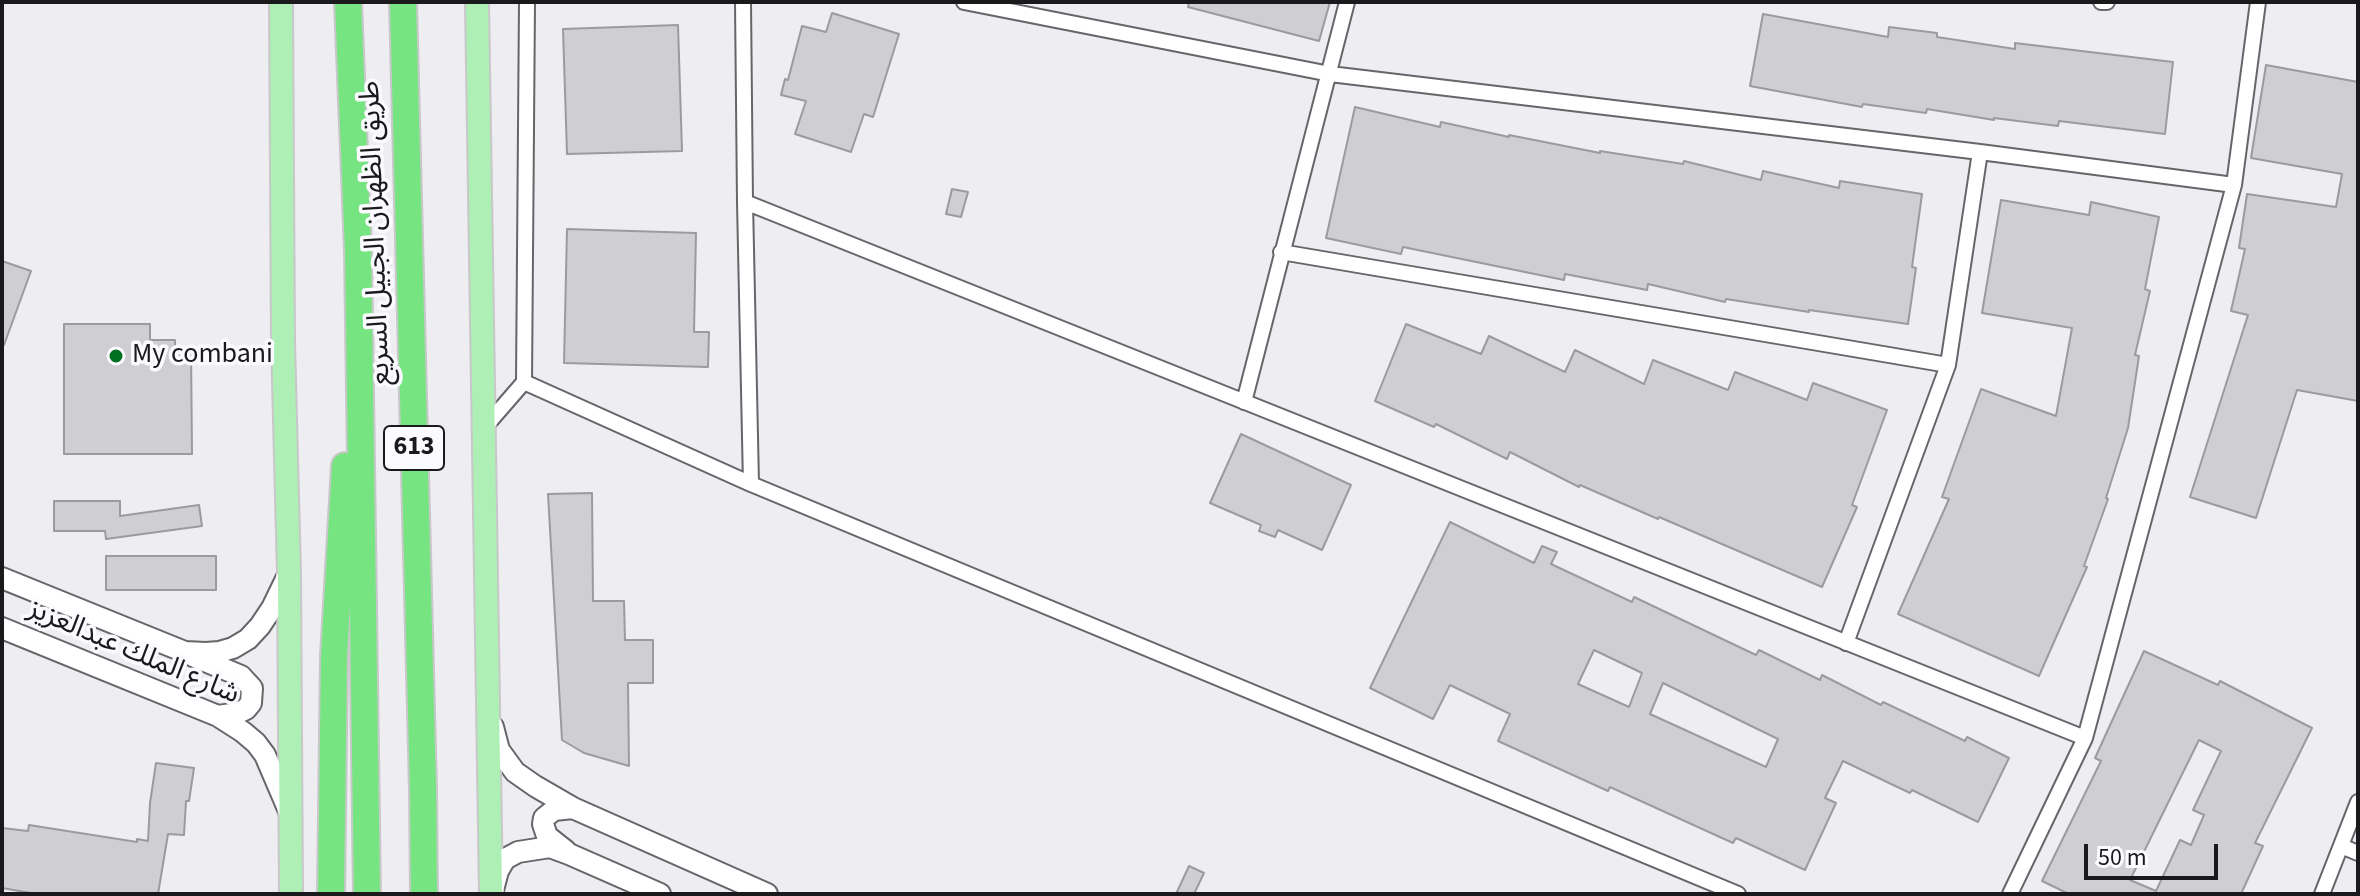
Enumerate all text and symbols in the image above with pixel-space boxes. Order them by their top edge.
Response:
street label: طريق الظهران الجبيل السريع [355,80,399,386]
place label: My combani [132,339,273,373]
marker: My combani [107,347,125,365]
road number: 613 [384,426,444,470]
street label: شارع الملك عبدالعزيز [22,593,244,713]
scale bar [2088,828,2222,878]
text: 50 m [2098,840,2147,875]

